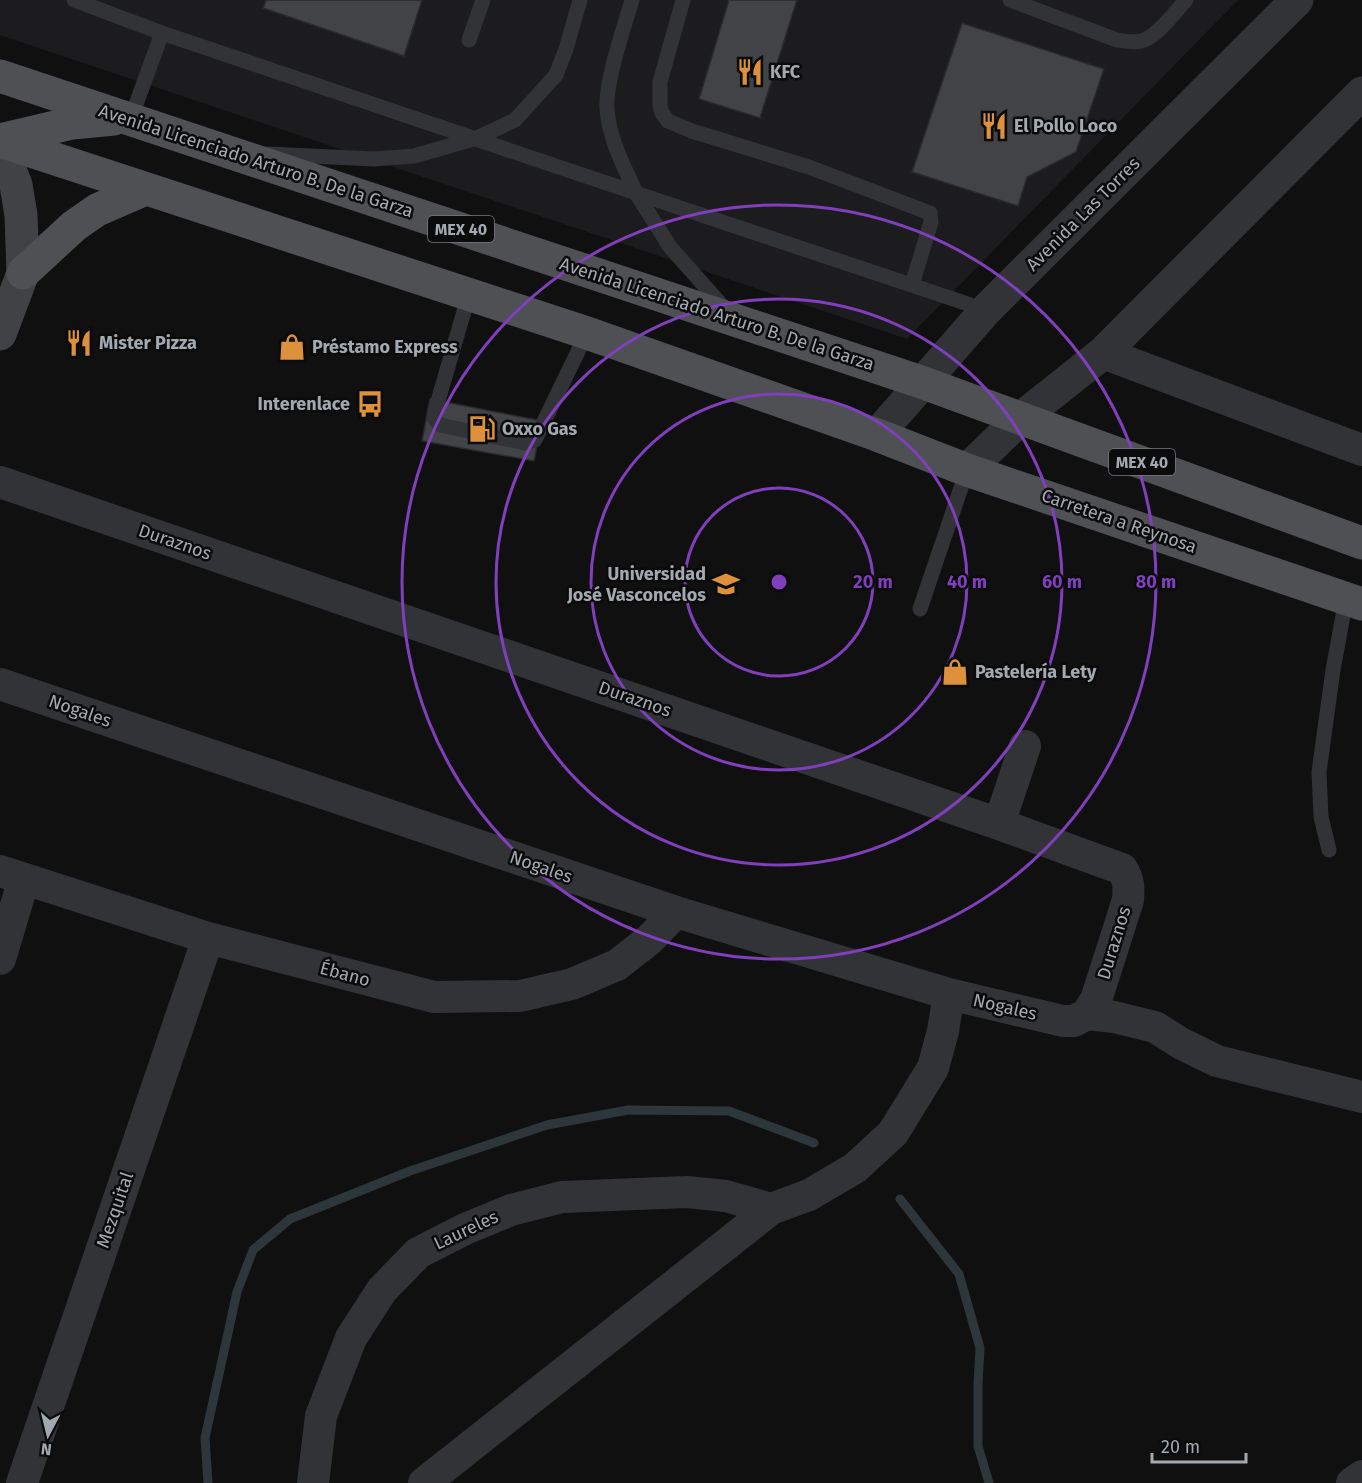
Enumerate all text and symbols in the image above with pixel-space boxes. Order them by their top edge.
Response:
restaurant icon: KFC [735,57,765,87]
place label: KFC [770,61,801,83]
street label: Avenida Licenciado Arturo B. De la Garza [96,100,416,222]
restaurant icon: El Pollo Loco [979,111,1009,141]
place label: El Pollo Loco [1014,115,1117,137]
street label: Avenida Las Torres [1022,153,1144,275]
road number: MEX 40 [428,216,494,242]
street label: Avenida Licenciado Arturo B. De la Garza [557,253,877,375]
restaurant icon: Mister Pizza [64,328,94,358]
place label: Mister Pizza [99,332,197,354]
shop icon: Préstamo Express [277,332,307,362]
place label: Préstamo Express [312,336,458,358]
bus stop icon: Interenlace [355,389,385,419]
place label: Interenlace [257,393,350,415]
fuel station icon: Oxxo Gas [467,414,497,444]
place label: Oxxo Gas [502,418,578,440]
road number: MEX 40 [1109,449,1175,475]
street label: Carretera a Reynosa [1039,484,1199,558]
street label: Duraznos [136,519,214,565]
place label: Universidad José Vasconcelos [566,563,706,606]
school or university icon: Universidad José Vasconcelos [711,569,741,599]
text: 20 m [853,571,893,593]
text: 40 m [947,571,987,593]
text: 60 m [1042,571,1082,593]
text: 80 m [1136,571,1176,593]
centre of rings [769,572,789,592]
shop icon: Pastelería Lety [940,657,970,687]
place label: Pastelería Lety [975,661,1097,683]
street label: Duraznos [596,676,674,722]
street label: Nogales [46,690,114,732]
street label: Nogales [507,846,575,888]
street label: Duraznos [1092,904,1136,982]
street label: Ébano [318,956,373,991]
street label: Nogales [971,989,1039,1025]
street label: Mezquital [92,1169,138,1251]
street label: Laureles [430,1206,502,1254]
north arrow [18,1405,78,1465]
scale bar [1152,1426,1246,1464]
text: 20 m [1161,1436,1200,1458]
text: N [40,1439,53,1459]

